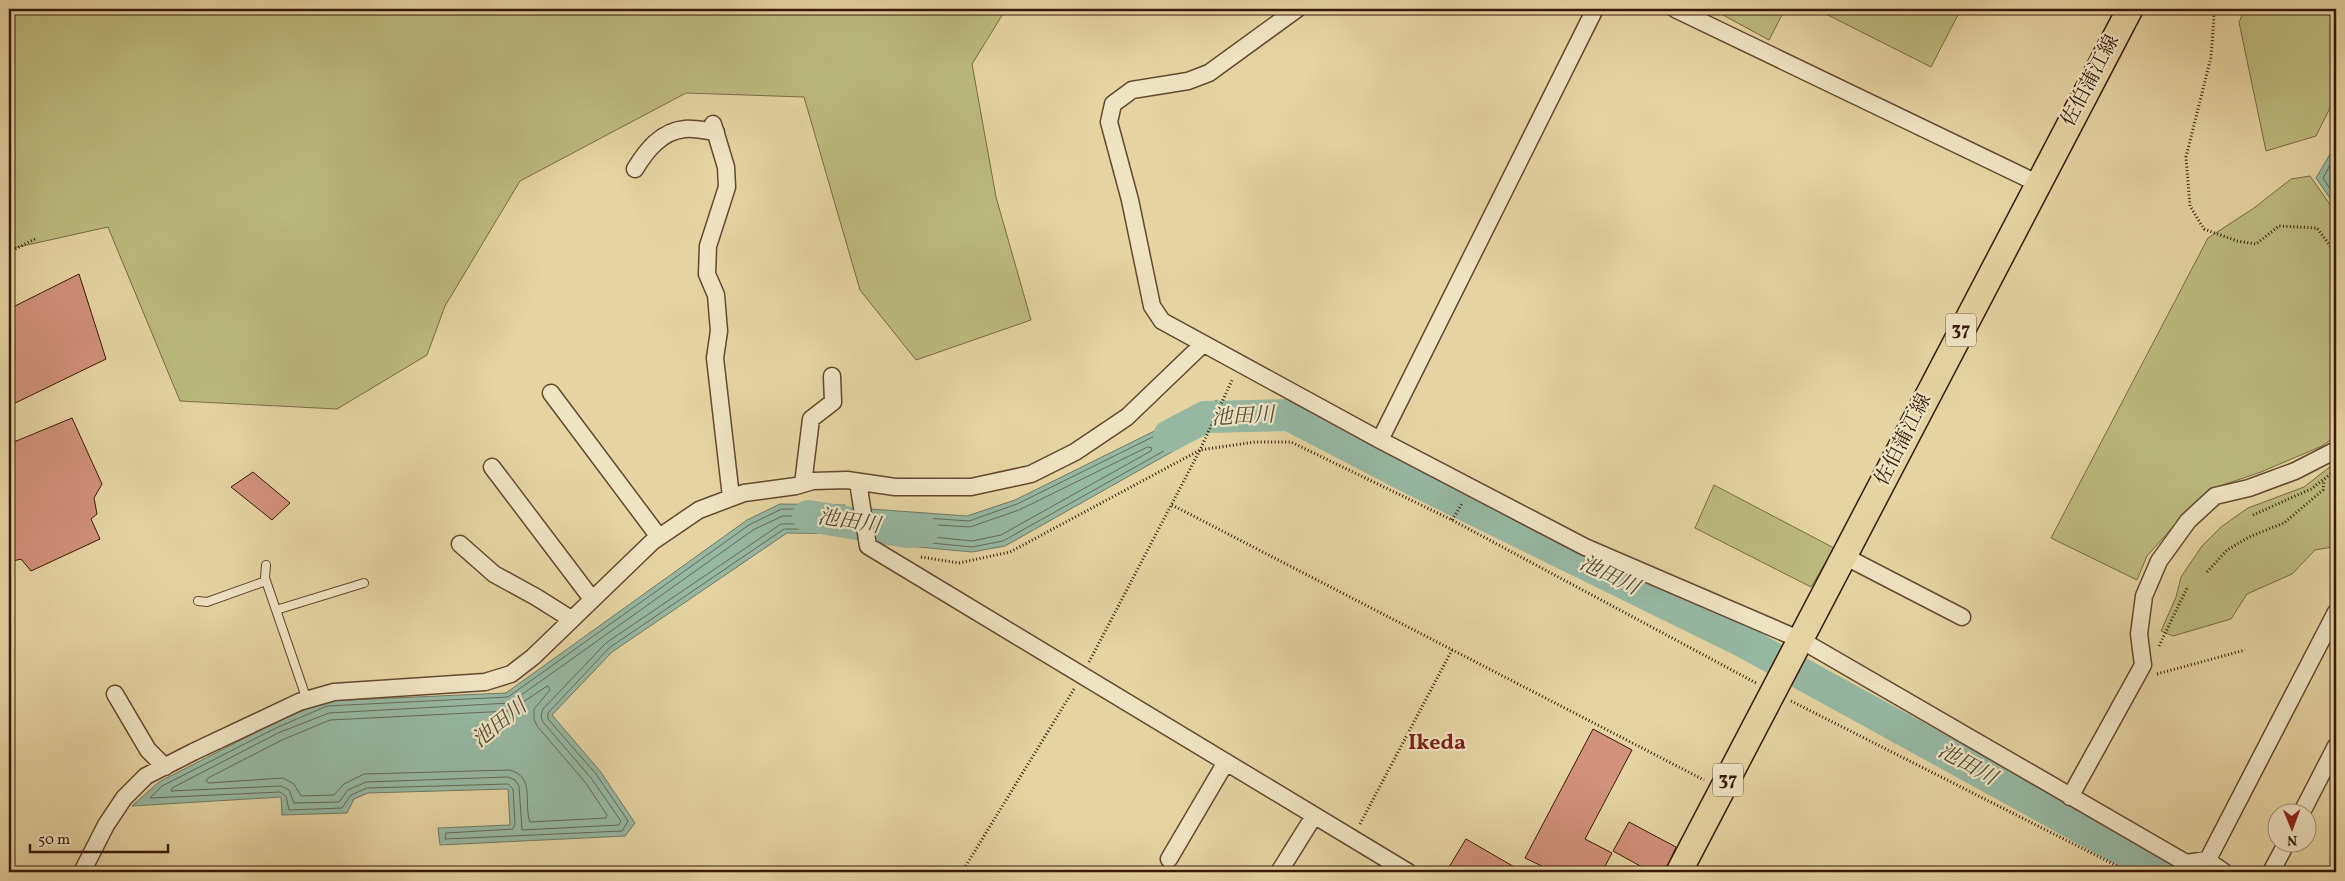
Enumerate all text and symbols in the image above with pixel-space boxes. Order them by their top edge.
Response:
street label: 佐伯蒲江線 [2055,30,2127,132]
road number: 37 [1946,314,1976,346]
street label: 佐伯蒲江線 [1869,389,1939,491]
water label: 池田川 [1211,401,1277,433]
water label: 池田川 [816,503,884,542]
water label: 池田川 [1574,549,1645,604]
water label: 池田川 [466,692,535,755]
district label: Ikeda [1408,728,1466,759]
water label: 池田川 [1932,737,2003,794]
road number: 37 [1713,764,1743,796]
north arrow [2268,804,2318,854]
scale bar [30,821,168,853]
text: 50 m [38,830,70,851]
text: N [2287,830,2297,849]

